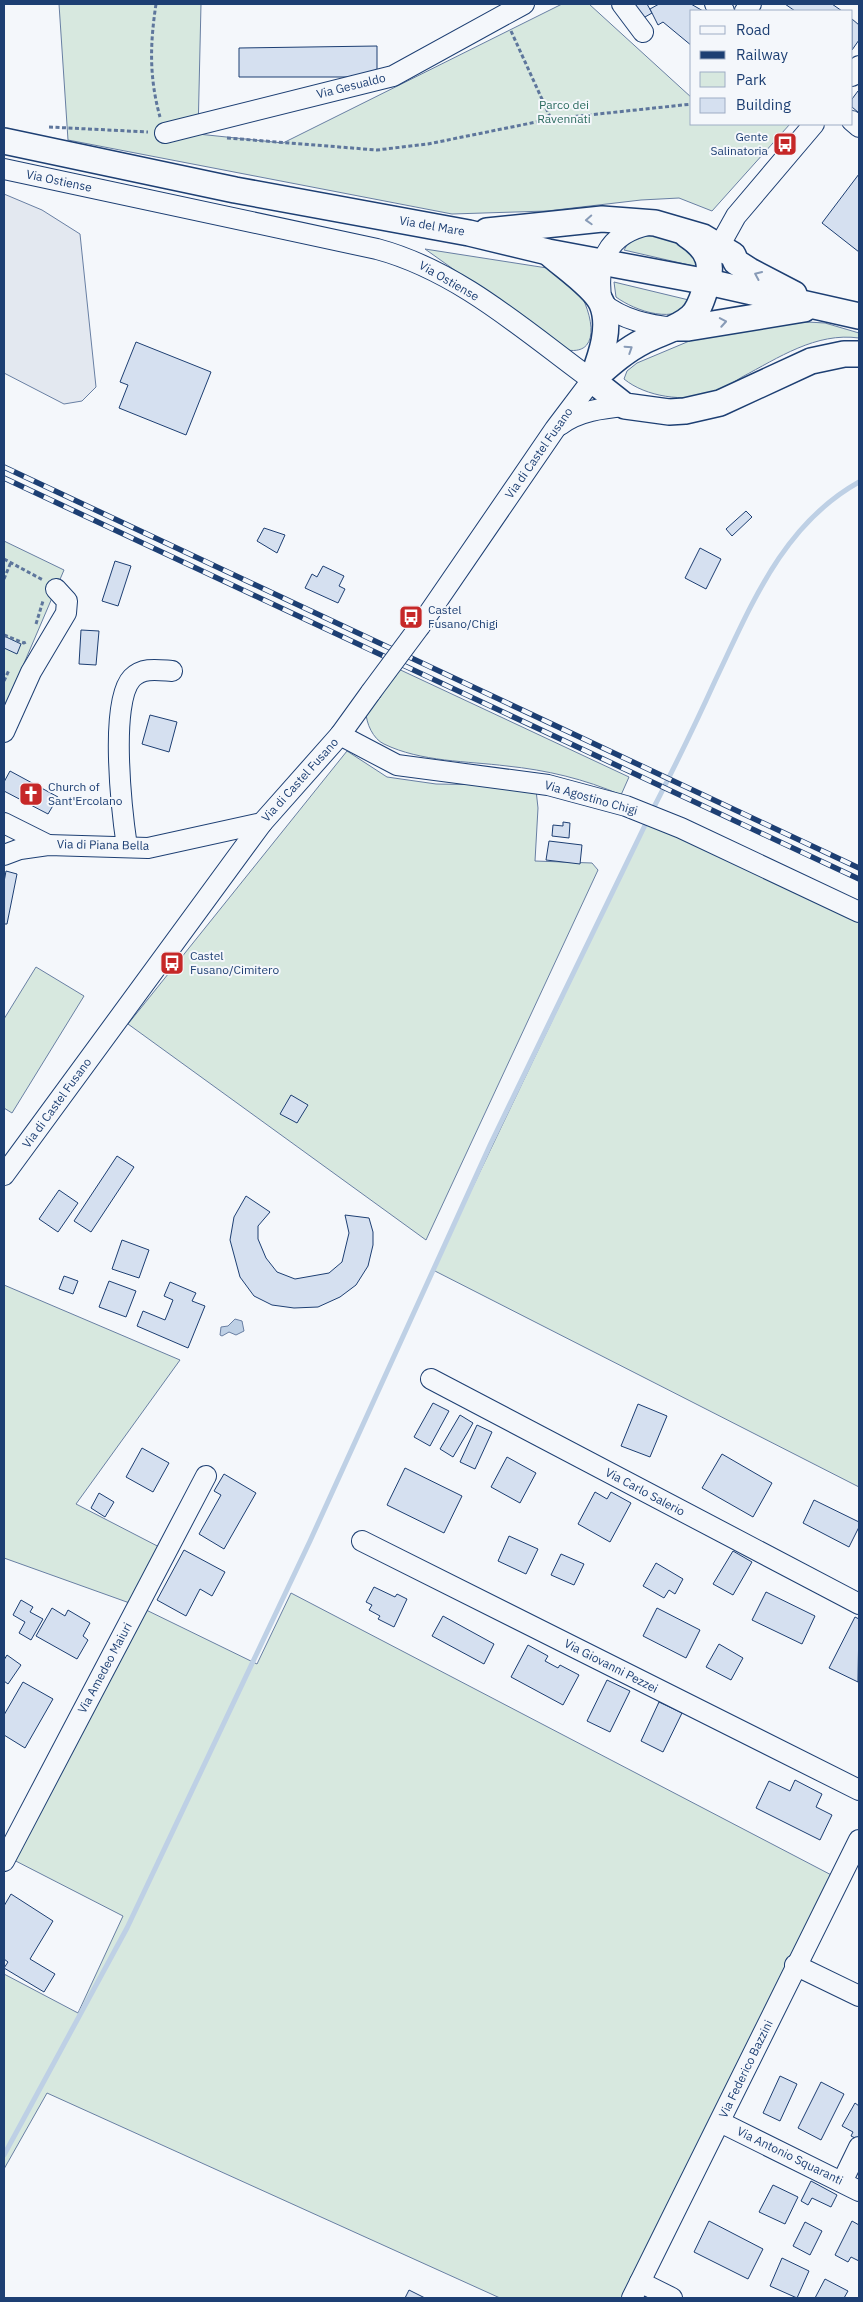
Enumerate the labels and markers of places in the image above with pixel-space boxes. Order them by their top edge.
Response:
place label: Gente Salinatoria [710,129,769,158]
bus stop icon: Gente Salinatoria [772,131,798,157]
place label: Castel Fusano/Chigi [428,602,498,631]
bus stop icon: Castel Fusano/Chigi [398,604,424,630]
place label: Church of Sant'Ercolano [48,779,123,808]
church icon: Church of Sant'Ercolano [18,781,44,807]
place label: Castel Fusano/Cimitero [190,948,279,977]
bus stop icon: Castel Fusano/Cimitero [159,950,185,976]

